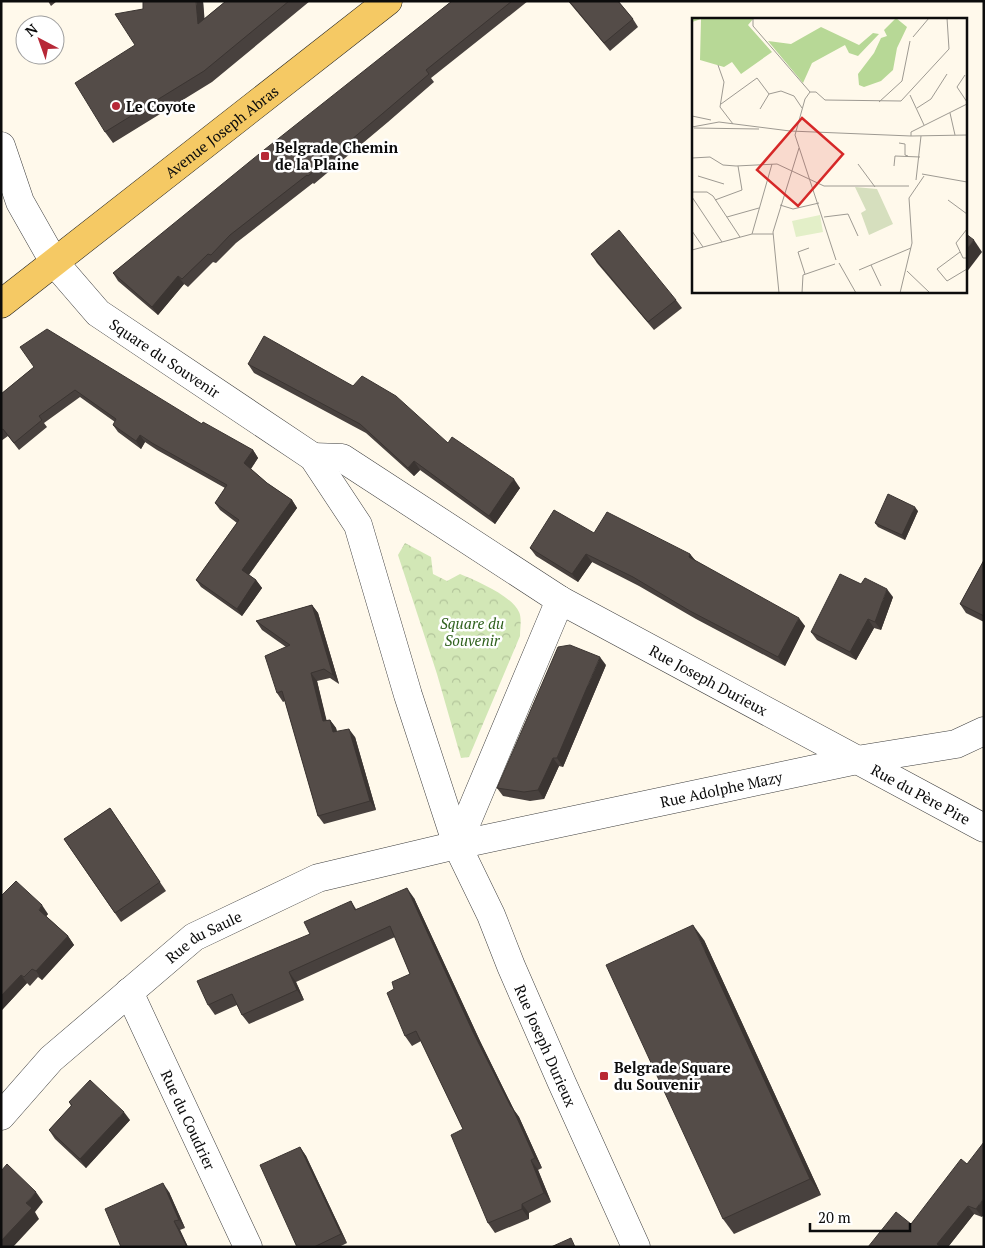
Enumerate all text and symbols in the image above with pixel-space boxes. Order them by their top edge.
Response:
north arrow [15,15,65,65]
inset map [692,18,968,292]
text: N [21,19,42,40]
street label: Avenue Joseph Abras [160,81,282,182]
place label: Le Coyote [126,96,196,116]
marker: Le Coyote [110,100,122,112]
place label: Belgrade Chemin de la Plaine [275,137,398,174]
marker: Belgrade Chemin de la Plaine [259,150,271,162]
street label: Square du Souvenir [106,314,224,402]
park label: Square du Souvenir [440,613,504,650]
street label: Rue Joseph Durieux [646,640,771,720]
street label: Rue du Père Pire [868,759,974,829]
street label: Rue Adolphe Mazy [658,766,784,812]
street label: Rue du Saule [161,906,245,967]
street label: Rue Joseph Durieux [510,981,581,1110]
place label: Belgrade Square du Souvenir [614,1057,731,1094]
street label: Rue du Coudrier [157,1067,221,1173]
marker: Belgrade Square du Souvenir [598,1070,610,1082]
scale bar [810,1200,910,1232]
text: 20 m [818,1207,851,1227]

